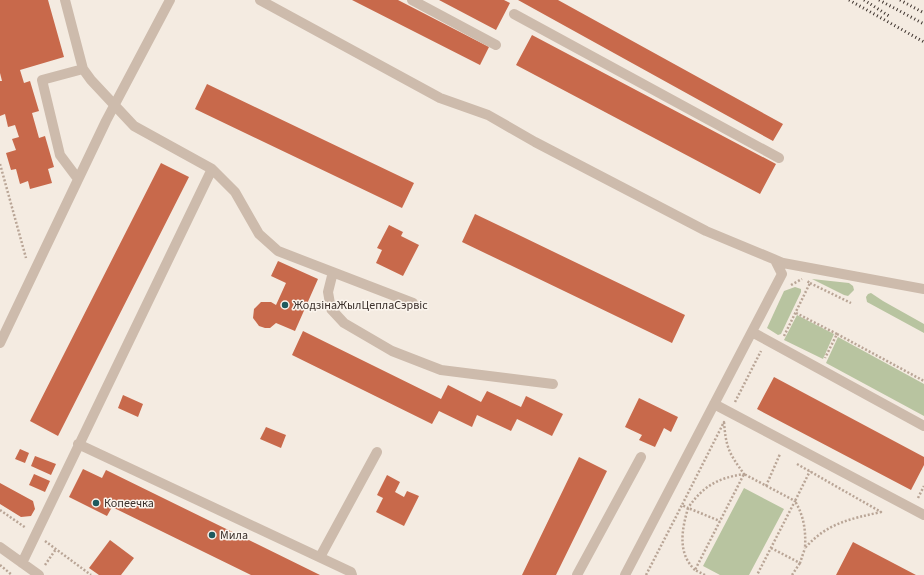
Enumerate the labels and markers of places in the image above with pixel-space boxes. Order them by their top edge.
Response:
place label: ЖодзінаЖылЦеплаСэрвіс [293,297,428,314]
marker: ЖодзінаЖылЦеплаСэрвіс [280,300,290,310]
place label: Копеечка [104,495,154,512]
marker: Копеечка [91,498,101,508]
place label: Мила [220,527,248,544]
marker: Мила [207,530,217,540]

